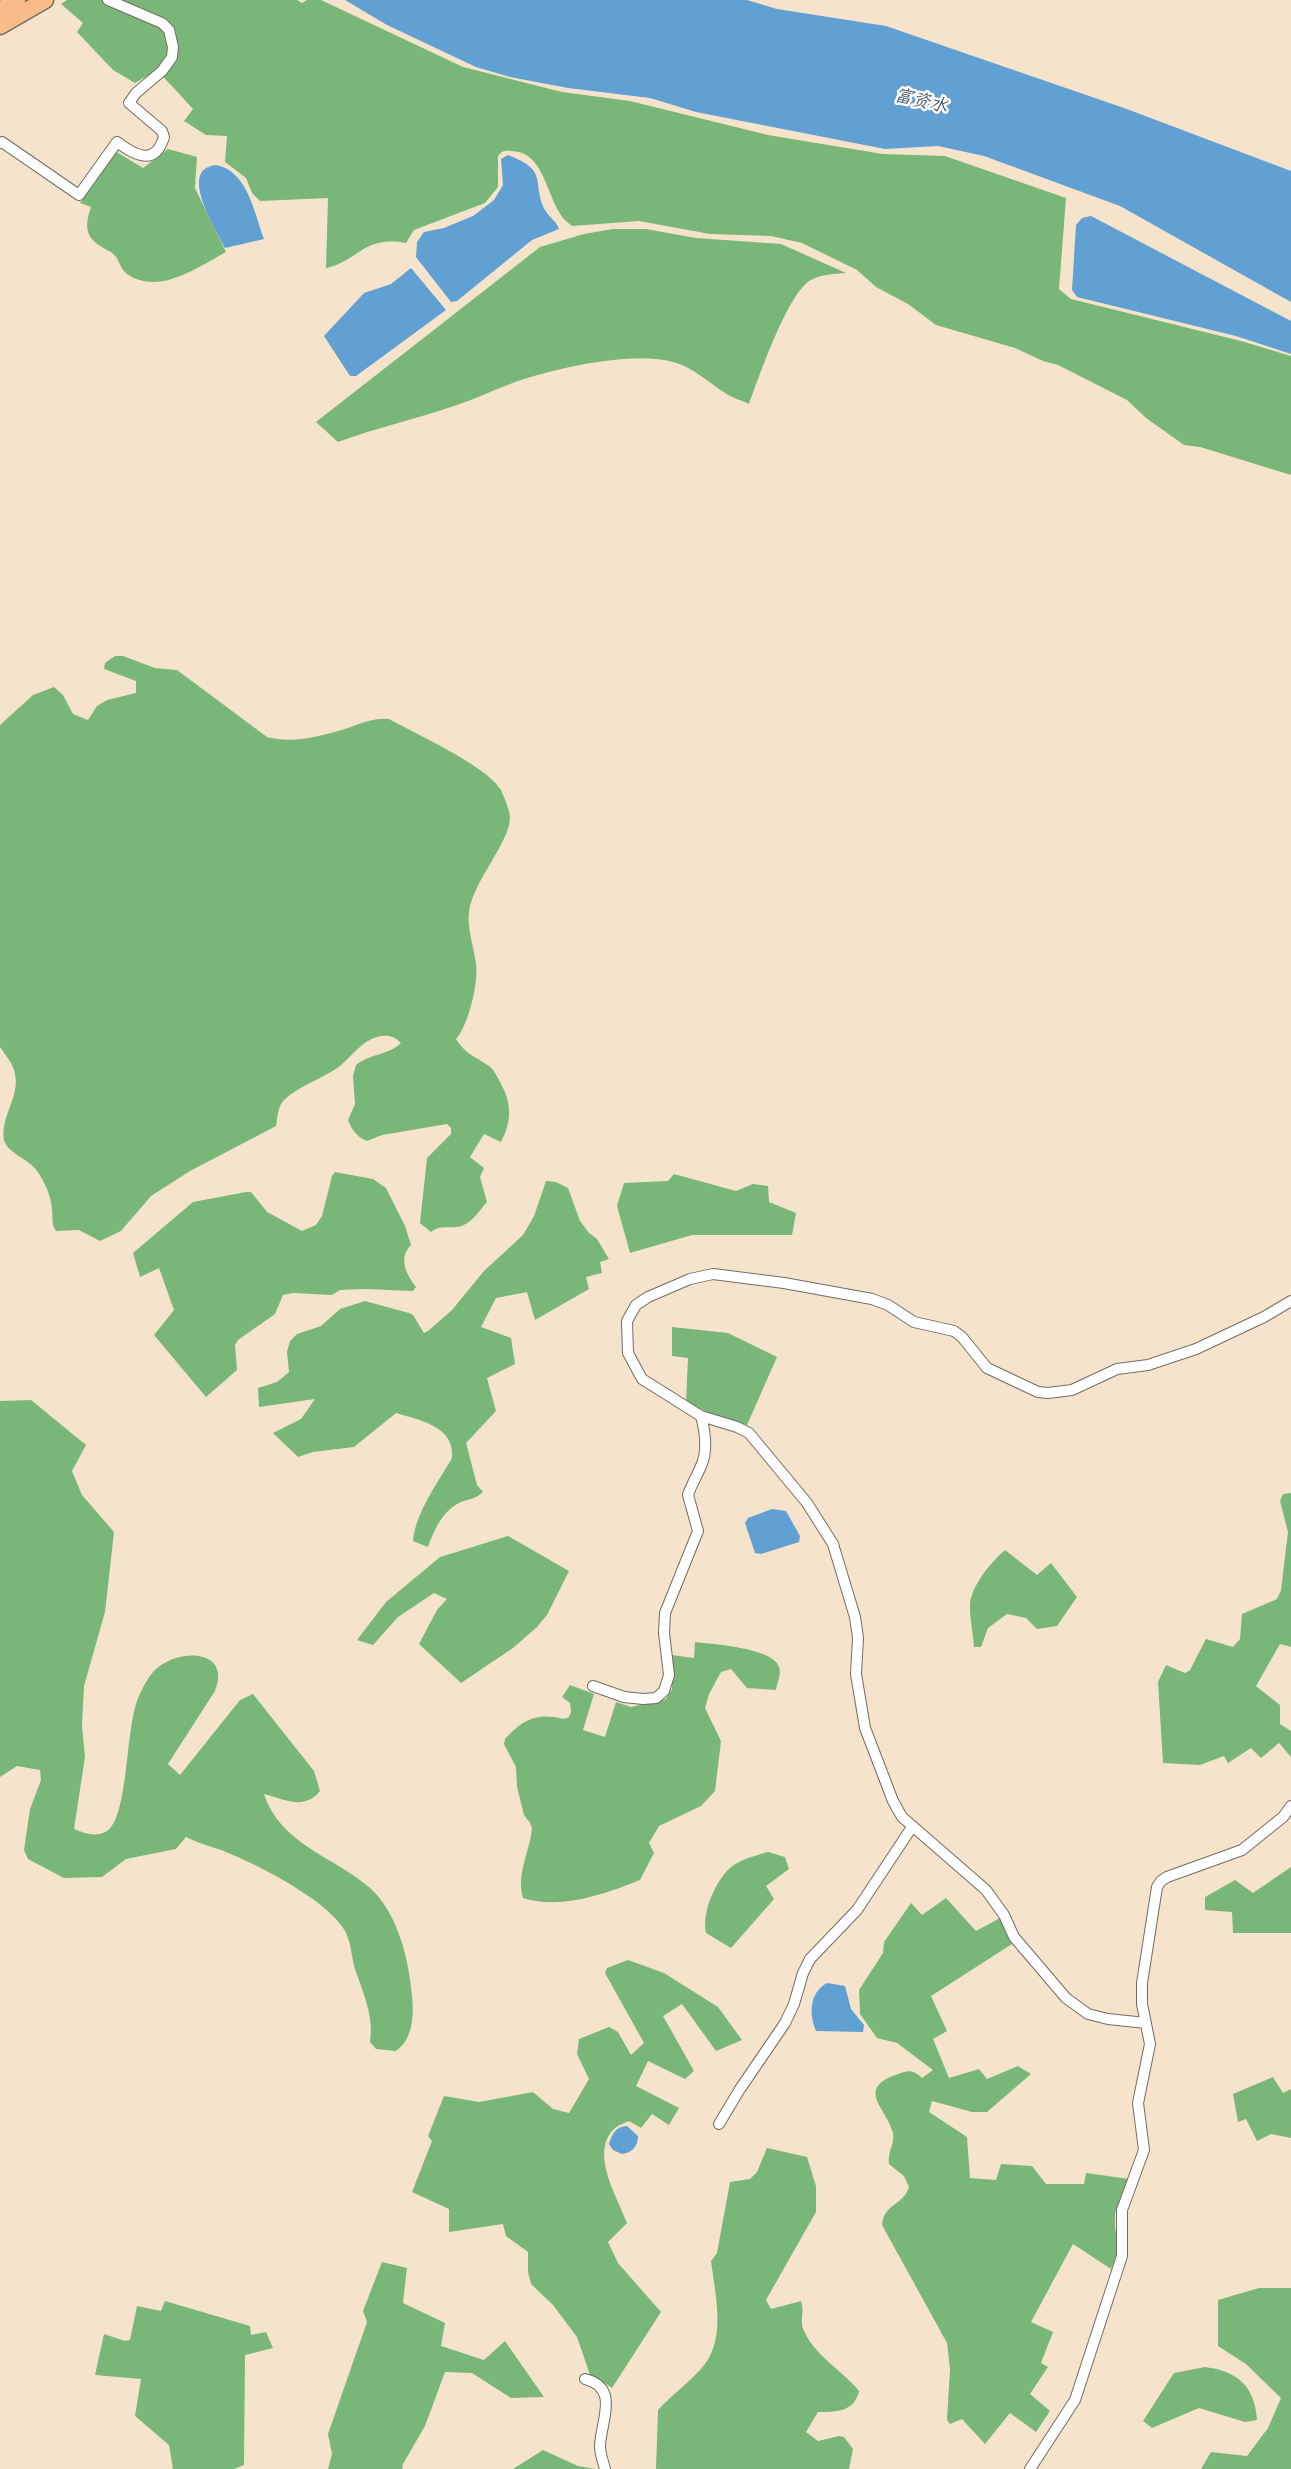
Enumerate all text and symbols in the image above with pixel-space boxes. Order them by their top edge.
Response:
water label: 富资水 [892,84,950,118]

